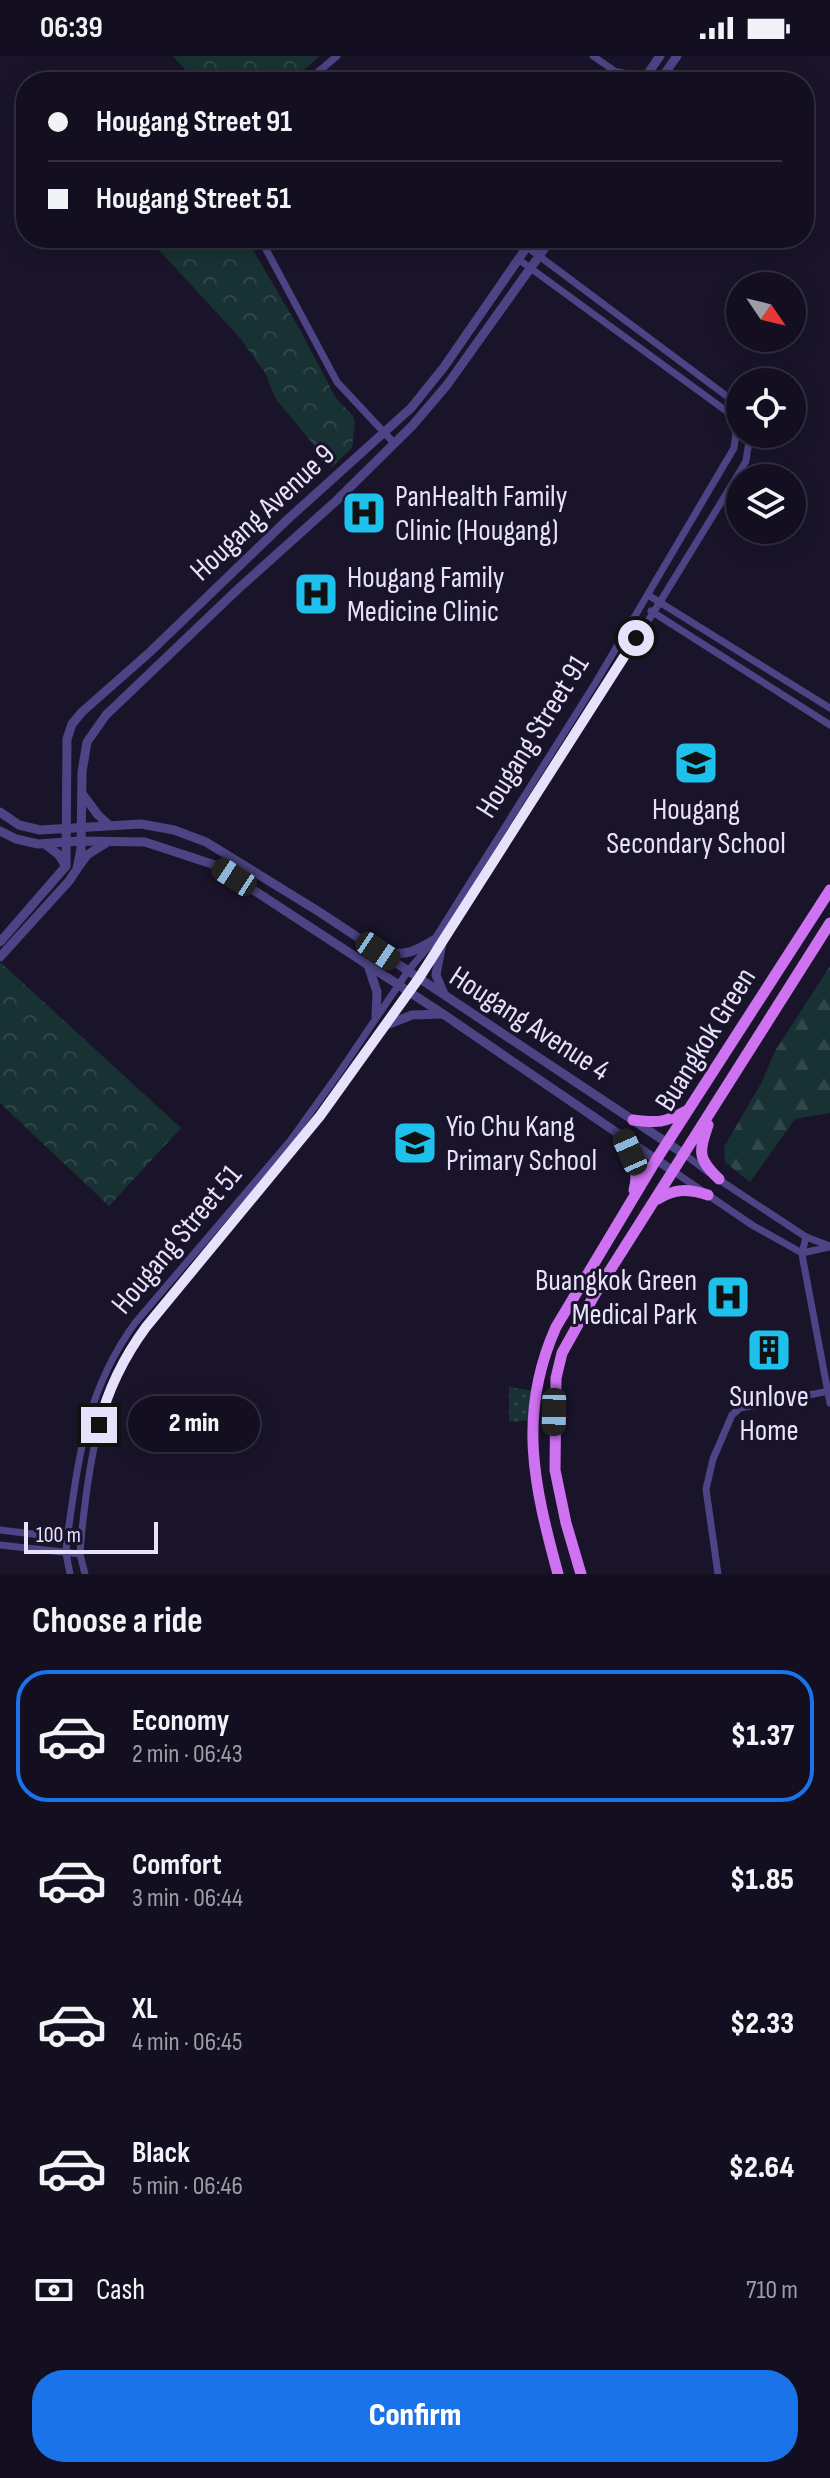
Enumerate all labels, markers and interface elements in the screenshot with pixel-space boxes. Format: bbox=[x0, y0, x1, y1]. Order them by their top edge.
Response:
text: 06:39 bbox=[40, 10, 103, 46]
text: Hougang Street 91 bbox=[96, 104, 292, 140]
text: Hougang Street 51 bbox=[96, 181, 291, 217]
north arrow bbox=[726, 272, 806, 352]
map controls bbox=[726, 272, 806, 544]
button: locate bbox=[726, 368, 806, 448]
street label: Hougang Avenue 9 bbox=[183, 437, 342, 589]
button: layers bbox=[726, 464, 806, 544]
place label: PanHealth Family Clinic (Hougang) bbox=[395, 479, 568, 549]
hospital icon: PanHealth Family Clinic (Hougang) bbox=[340, 489, 388, 537]
place label: Hougang Family Medicine Clinic bbox=[347, 560, 505, 630]
hospital icon: Hougang Family Medicine Clinic bbox=[292, 570, 340, 618]
route start bbox=[618, 620, 654, 656]
street label: Hougang Street 91 bbox=[469, 648, 597, 824]
school or university icon: Hougang Secondary School bbox=[672, 739, 720, 787]
place label: Hougang Secondary School bbox=[606, 792, 786, 862]
car bbox=[207, 854, 261, 900]
car bbox=[351, 928, 405, 974]
street label: Hougang Avenue 4 bbox=[443, 959, 616, 1089]
street label: Buangkok Green bbox=[648, 961, 764, 1118]
place label: Yio Chu Kang Primary School bbox=[446, 1109, 597, 1179]
school or university icon: Yio Chu Kang Primary School bbox=[391, 1119, 439, 1167]
car bbox=[609, 1125, 651, 1179]
street label: Hougang Street 51 bbox=[104, 1157, 250, 1322]
place label: Buangkok Green Medical Park bbox=[535, 1263, 698, 1333]
hospital icon: Buangkok Green Medical Park bbox=[704, 1273, 752, 1321]
building icon: Sunlove Home bbox=[745, 1326, 793, 1374]
place label: Sunlove Home bbox=[729, 1379, 809, 1449]
car bbox=[542, 1388, 566, 1436]
callout: 2 min bbox=[127, 1397, 259, 1453]
route end bbox=[81, 1407, 117, 1443]
text: 2 min bbox=[169, 1408, 219, 1439]
scale bar bbox=[24, 1518, 158, 1554]
text: 100 m bbox=[36, 1522, 81, 1549]
text: Choose a ride bbox=[32, 1600, 203, 1643]
icon: car bbox=[36, 1700, 108, 1772]
text: Economy bbox=[132, 1703, 229, 1739]
text: $1.37 bbox=[731, 1718, 794, 1754]
text: 2 min · 06:43 bbox=[132, 1739, 243, 1770]
icon: car bbox=[36, 1844, 108, 1916]
text: Comfort bbox=[132, 1847, 222, 1883]
text: $1.85 bbox=[730, 1862, 794, 1898]
text: 3 min · 06:44 bbox=[132, 1883, 243, 1914]
icon: car bbox=[36, 1988, 108, 2060]
text: XL bbox=[132, 1991, 158, 2027]
text: $2.33 bbox=[730, 2006, 794, 2042]
text: 4 min · 06:45 bbox=[132, 2027, 242, 2058]
icon: car bbox=[36, 2132, 108, 2204]
text: Black bbox=[132, 2135, 190, 2171]
text: $2.64 bbox=[729, 2150, 794, 2186]
text: 5 min · 06:46 bbox=[132, 2171, 243, 2202]
icon: cash bbox=[32, 2268, 76, 2312]
text: Cash bbox=[96, 2272, 145, 2308]
text: 710 m bbox=[746, 2275, 798, 2306]
button: Confirm bbox=[32, 2370, 798, 2462]

